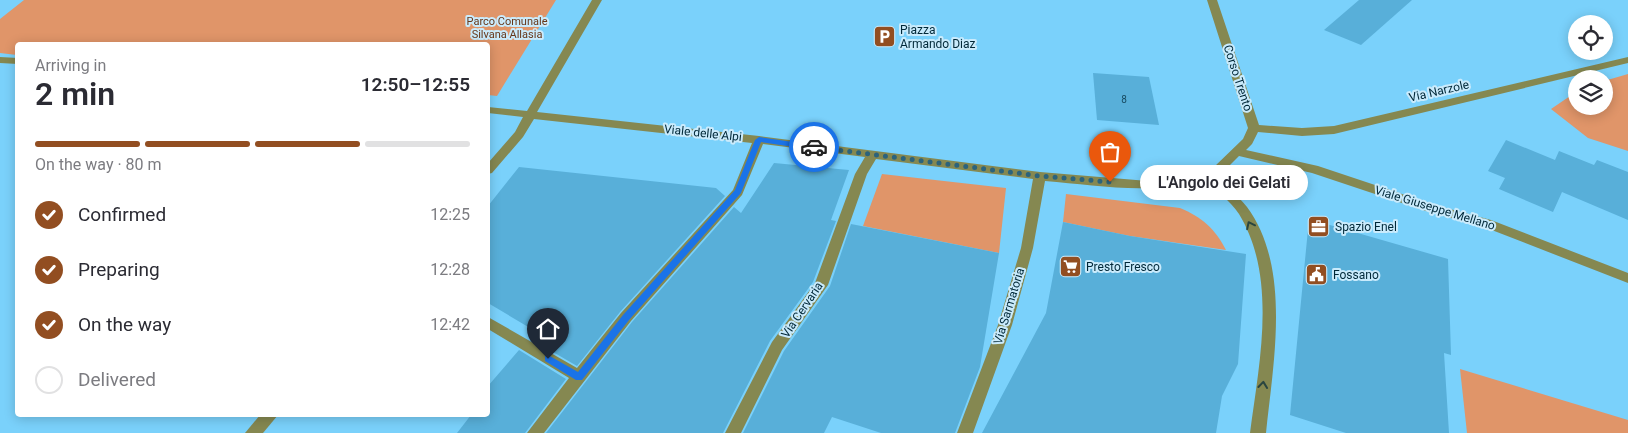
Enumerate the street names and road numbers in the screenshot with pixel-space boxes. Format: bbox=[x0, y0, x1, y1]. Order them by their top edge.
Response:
street label: Corso Trento bbox=[1221, 43, 1255, 113]
street label: Via Narzole bbox=[1408, 77, 1470, 105]
street label: Viale delle Alpi bbox=[663, 122, 743, 144]
street label: Viale Giuseppe Mellano bbox=[1373, 183, 1497, 233]
street label: Via Sarmatoria bbox=[991, 266, 1027, 346]
street label: Via Cervaria bbox=[778, 279, 826, 341]

